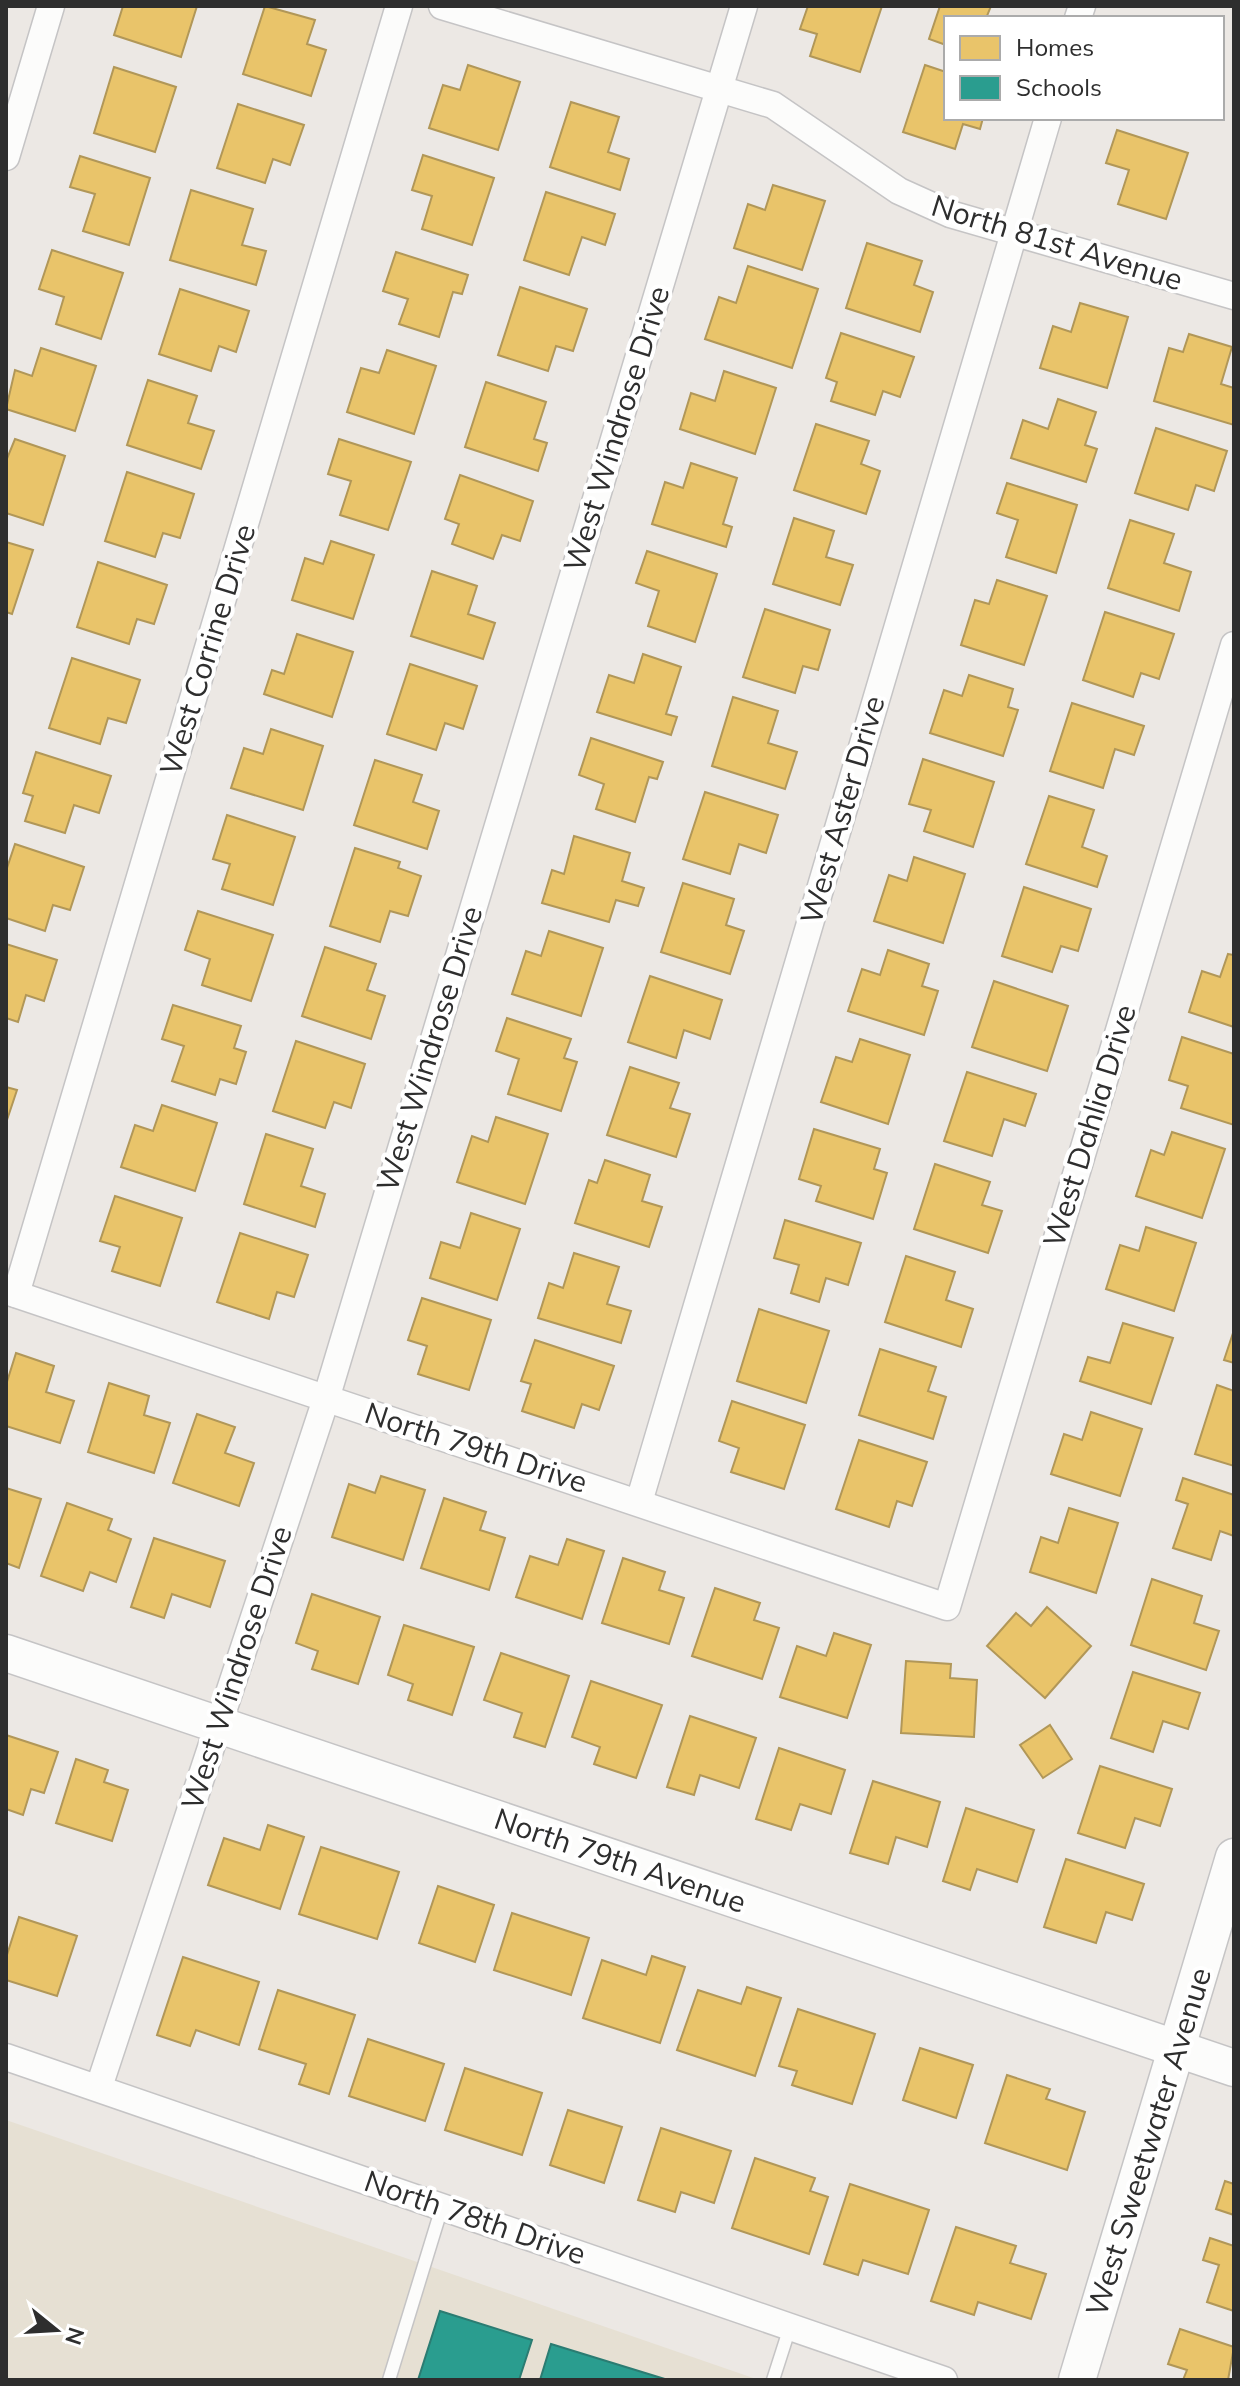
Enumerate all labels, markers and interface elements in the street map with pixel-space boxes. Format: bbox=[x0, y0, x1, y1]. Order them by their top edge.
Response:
legend bbox=[944, 16, 1224, 120]
text: Homes bbox=[1016, 32, 1094, 62]
text: Schools bbox=[1016, 72, 1102, 102]
street label: North 81st Avenue bbox=[927, 186, 1188, 298]
street label: West Windrose Drive bbox=[555, 281, 678, 576]
street label: West Corrine Drive bbox=[151, 519, 263, 780]
street label: West Aster Drive bbox=[791, 691, 893, 928]
street label: West Windrose Drive bbox=[368, 901, 491, 1196]
street label: West Dahlia Drive bbox=[1034, 1000, 1144, 1252]
street label: North 79th Drive bbox=[360, 1393, 592, 1501]
street label: West Windrose Drive bbox=[172, 1521, 300, 1815]
street label: North 79th Avenue bbox=[490, 1799, 751, 1921]
street label: West Sweetwater Avenue bbox=[1077, 1963, 1219, 2321]
street label: North 78th Drive bbox=[360, 2161, 591, 2273]
north arrow bbox=[16, 2290, 96, 2370]
text: N bbox=[59, 2324, 91, 2348]

